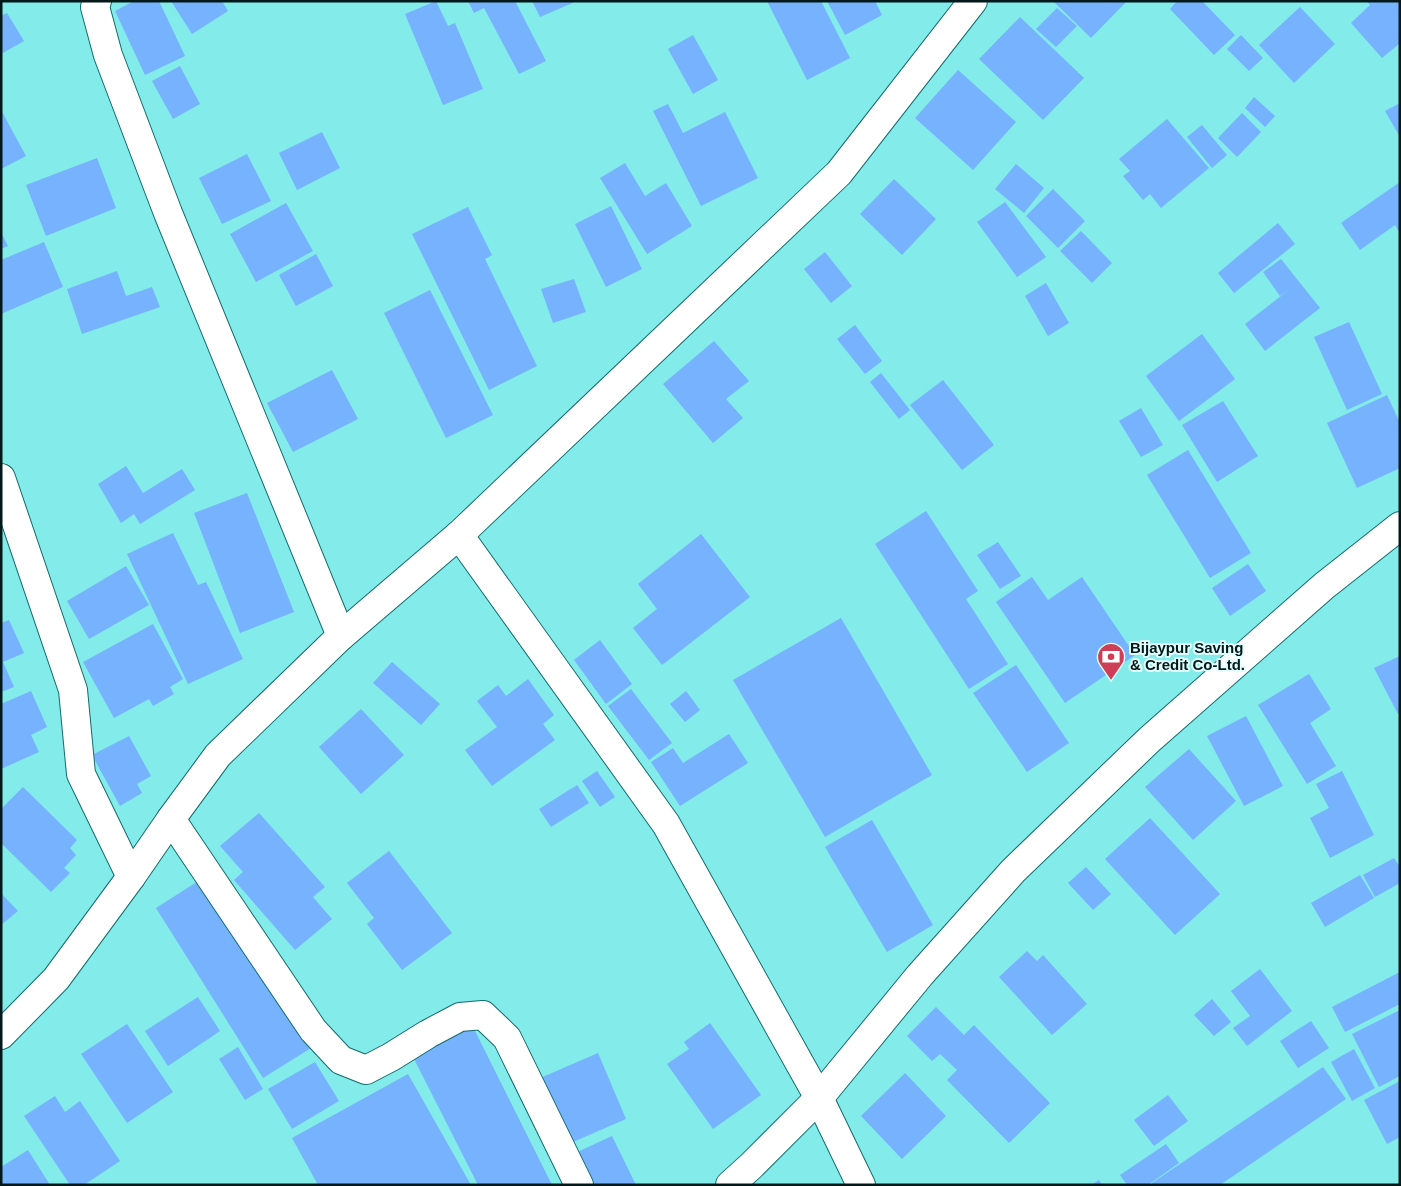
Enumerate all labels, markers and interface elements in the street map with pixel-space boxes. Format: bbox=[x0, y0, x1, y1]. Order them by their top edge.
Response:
place label: Bijaypur Saving & Credit Co-Ltd. bbox=[1130, 639, 1245, 673]
bank icon: Bijaypur Saving & Credit Co-Ltd. bbox=[1096, 642, 1126, 681]

